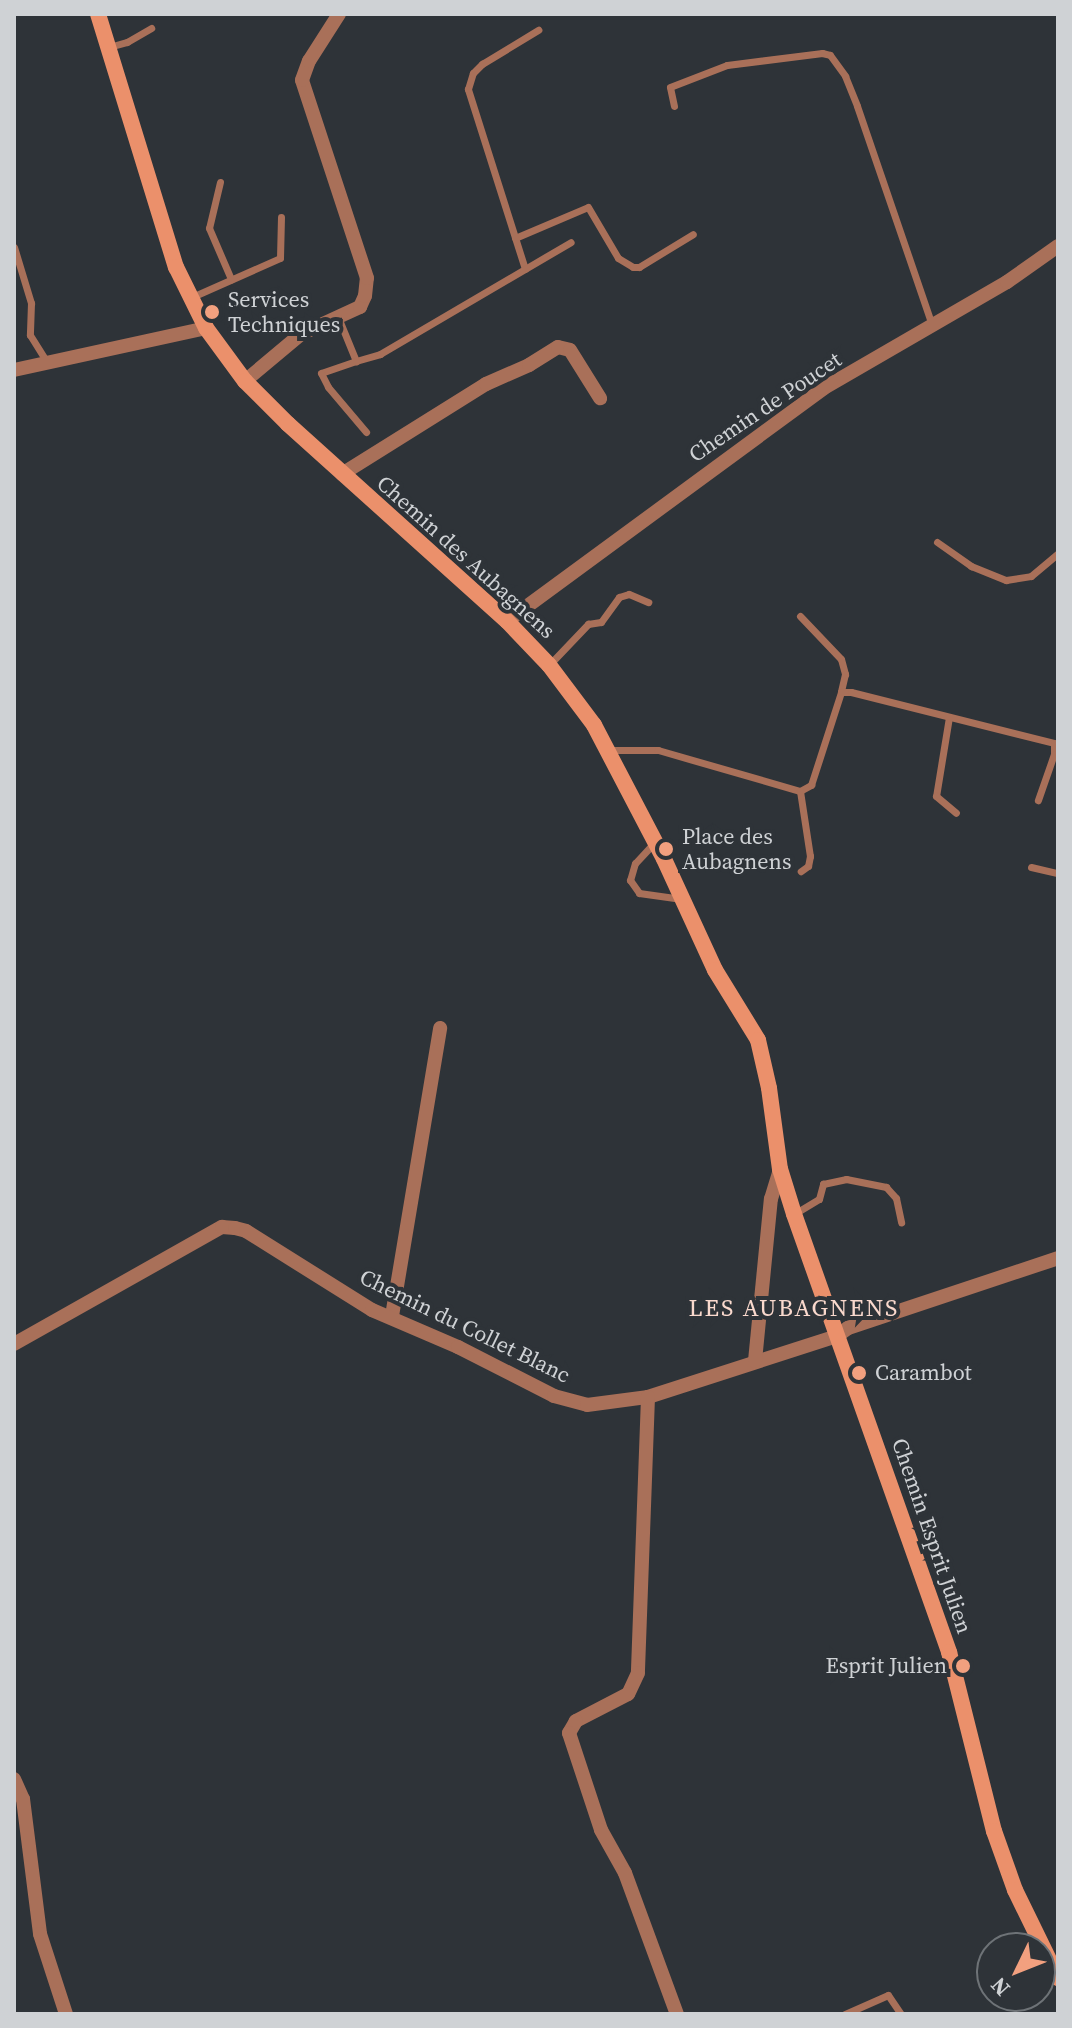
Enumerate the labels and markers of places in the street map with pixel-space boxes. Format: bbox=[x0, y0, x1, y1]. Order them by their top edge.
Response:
place label: Services Techniques bbox=[228, 286, 340, 338]
marker: Services Techniques bbox=[203, 303, 221, 321]
place label: Place des Aubagnens bbox=[682, 823, 791, 874]
marker: Place des Aubagnens bbox=[657, 840, 675, 858]
place label: Carambot bbox=[875, 1360, 972, 1386]
marker: Carambot bbox=[850, 1364, 868, 1382]
place label: Esprit Julien bbox=[825, 1653, 947, 1679]
marker: Esprit Julien bbox=[954, 1657, 972, 1675]

